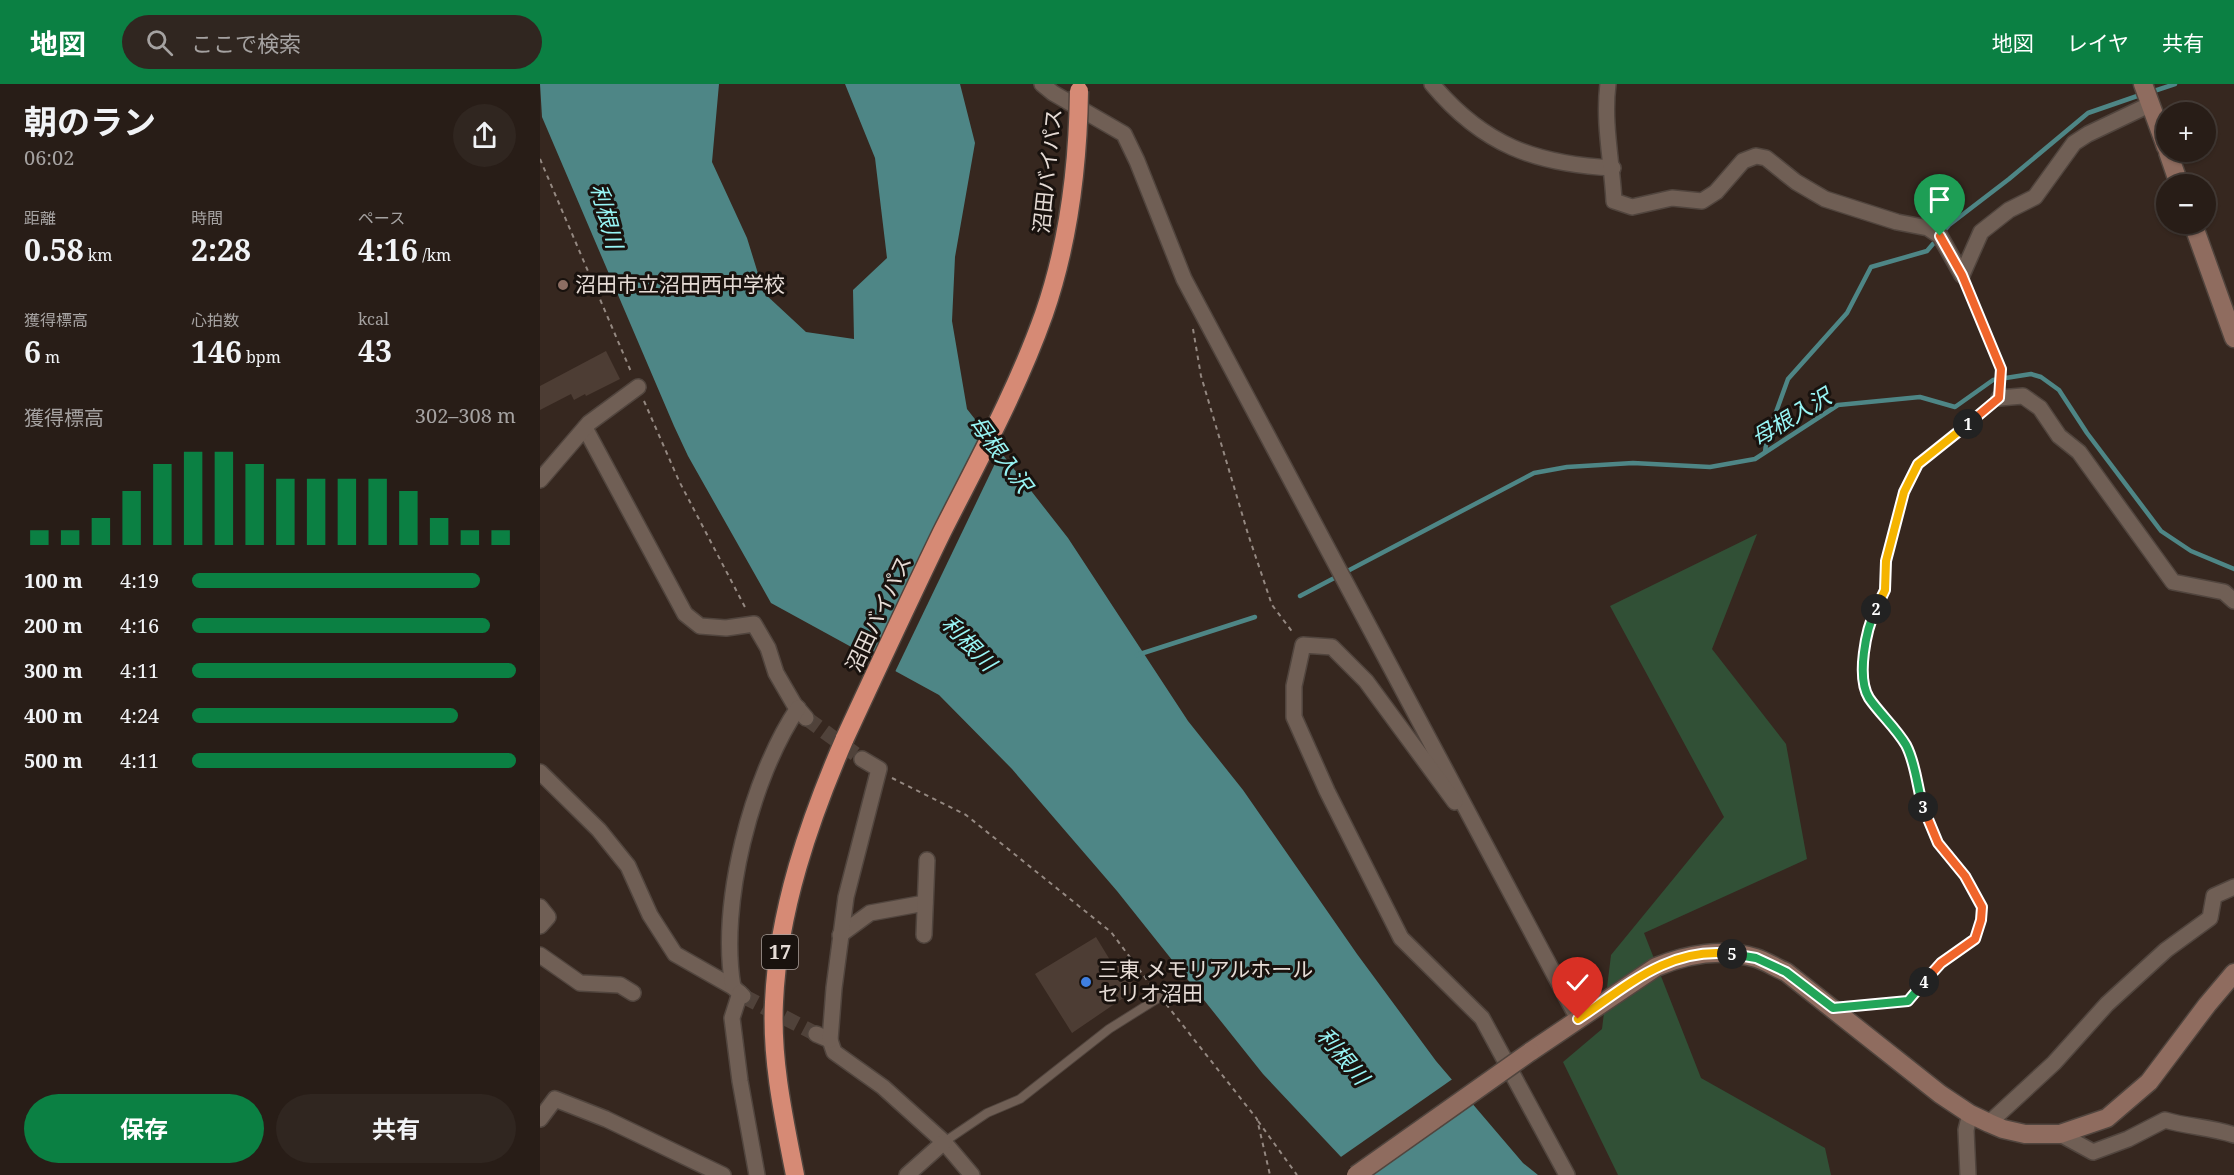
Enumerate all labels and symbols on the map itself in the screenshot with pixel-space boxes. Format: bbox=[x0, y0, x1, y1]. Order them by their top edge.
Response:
street label: 沼田バイパス bbox=[1027, 107, 1067, 235]
pin bbox=[1914, 174, 1965, 236]
water label: 利根川 bbox=[585, 180, 632, 253]
place label: 沼田市立沼田西中学校 bbox=[575, 270, 785, 298]
marker: 沼田市立沼田西中学校 bbox=[556, 278, 570, 292]
water label: 母根入沢 bbox=[1745, 379, 1838, 452]
water label: 母根入沢 bbox=[964, 409, 1042, 500]
pin: 1 bbox=[1953, 409, 1983, 439]
street label: 沼田バイパス bbox=[839, 551, 917, 676]
pin: 2 bbox=[1861, 594, 1891, 624]
water label: 利根川 bbox=[936, 608, 1005, 678]
pin: 3 bbox=[1908, 792, 1938, 822]
road number: 17 bbox=[762, 935, 798, 969]
pin: 5 bbox=[1717, 939, 1747, 969]
place label: 三東 メモリアルホール セリオ沼田 bbox=[1098, 955, 1313, 1007]
pin bbox=[1552, 957, 1603, 1019]
pin: 4 bbox=[1909, 967, 1939, 997]
marker: 三東 メモリアルホール セリオ沼田 bbox=[1079, 975, 1093, 989]
water label: 利根川 bbox=[1311, 1020, 1378, 1092]

